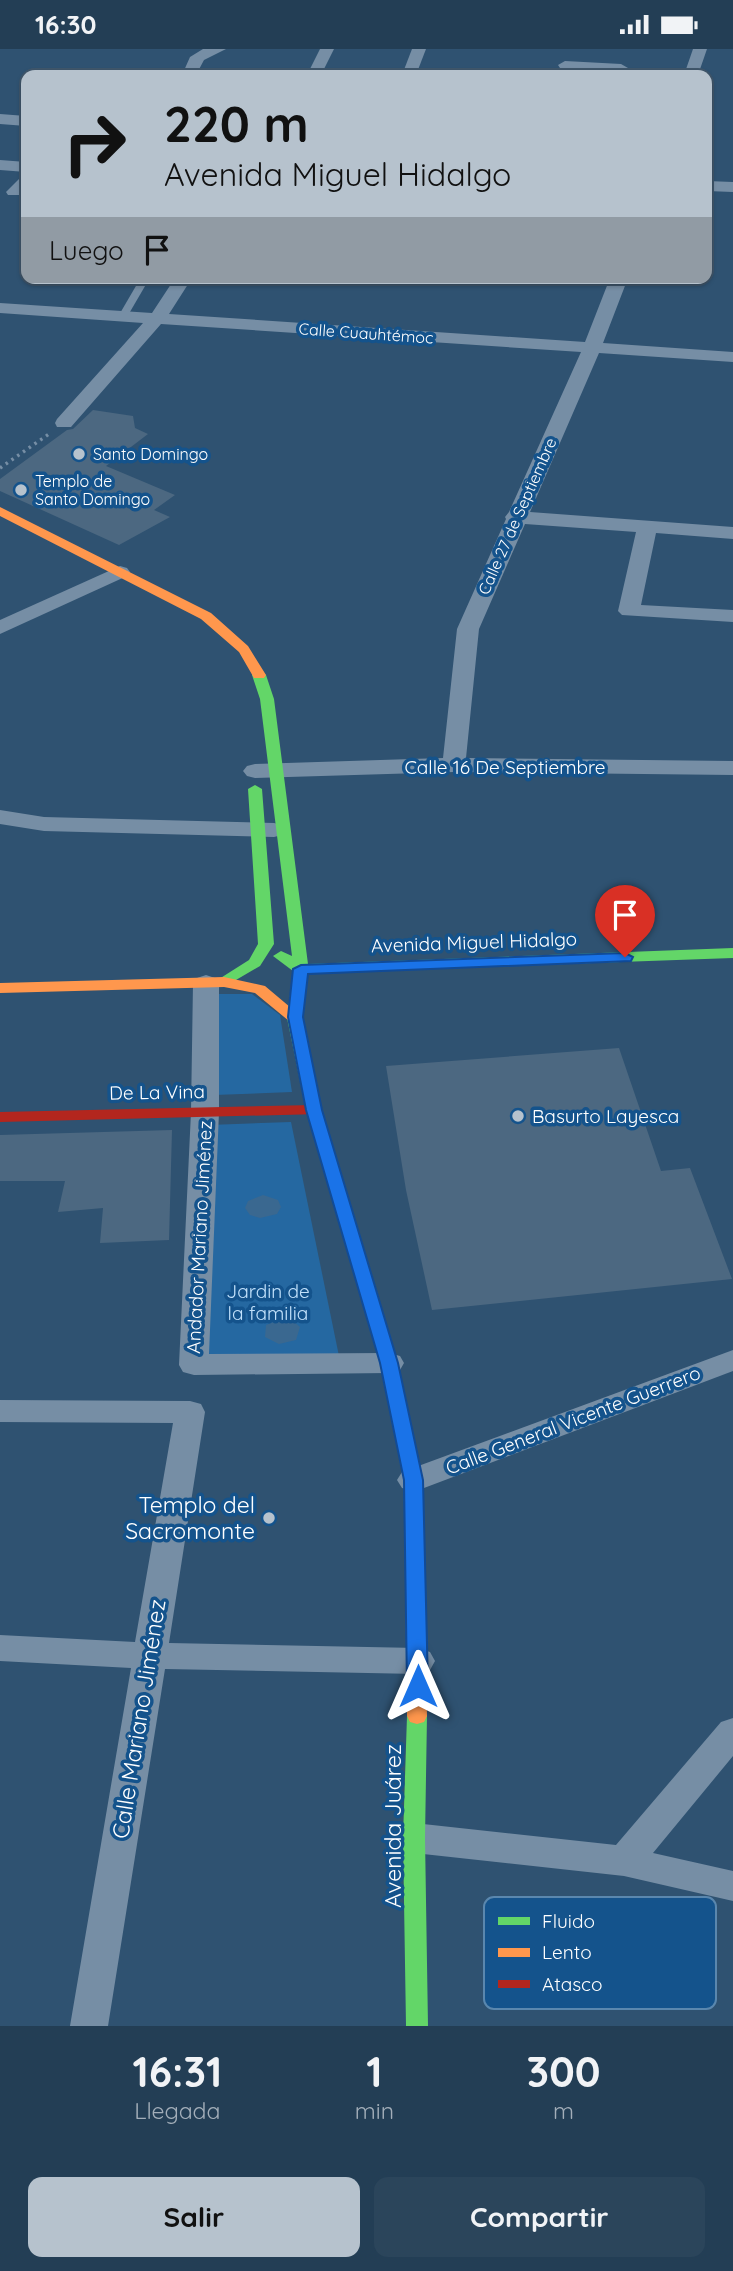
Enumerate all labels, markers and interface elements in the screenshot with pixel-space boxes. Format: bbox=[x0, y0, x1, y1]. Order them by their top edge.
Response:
text: 16:30 bbox=[35, 8, 97, 41]
text: 220 m bbox=[164, 93, 309, 154]
icon: right bbox=[49, 98, 140, 189]
text: Avenida Miguel Hidalgo bbox=[164, 154, 511, 194]
icon: arrive bbox=[138, 231, 176, 269]
text: Luego bbox=[49, 234, 124, 267]
street label: Calle Cuauhtémoc bbox=[298, 318, 434, 348]
street label: Calle 27 de Septiembre bbox=[473, 434, 561, 598]
place label: Santo Domingo bbox=[93, 444, 208, 464]
marker: Santo Domingo bbox=[71, 446, 87, 462]
place label: Templo de Santo Domingo bbox=[35, 471, 150, 509]
marker: Templo de Santo Domingo bbox=[13, 482, 29, 498]
street label: Calle 16 De Septiembre bbox=[404, 755, 606, 779]
pin bbox=[595, 885, 655, 957]
icon: arrive bbox=[606, 896, 644, 934]
street label: Avenida Miguel Hidalgo bbox=[371, 926, 577, 958]
street label: De La Vina bbox=[109, 1079, 205, 1105]
place label: Basurto Layesca bbox=[532, 1104, 679, 1128]
marker: Basurto Layesca bbox=[510, 1108, 526, 1124]
street label: Andador Mariano Jiménez bbox=[181, 1120, 217, 1354]
park label: Jardin de la familia bbox=[226, 1279, 310, 1325]
street label: Calle General Vicente Guerrero bbox=[442, 1360, 704, 1480]
place label: Templo del Sacromonte bbox=[125, 1490, 255, 1545]
marker: Templo del Sacromonte bbox=[261, 1510, 277, 1526]
street label: Calle Mariano Jiménez bbox=[105, 1597, 172, 1841]
position arrow bbox=[381, 1649, 455, 1723]
street label: Avenida Juárez bbox=[378, 1744, 407, 1908]
legend bbox=[484, 1897, 716, 2009]
text: Fluido bbox=[542, 1909, 595, 1933]
text: Lento bbox=[542, 1940, 592, 1964]
text: Atasco bbox=[542, 1972, 602, 1996]
text: 16:31 bbox=[132, 2045, 222, 2098]
text: 1 bbox=[366, 2045, 383, 2098]
text: 300 bbox=[526, 2045, 601, 2098]
text: Llegada bbox=[134, 2096, 221, 2125]
text: min bbox=[355, 2096, 394, 2125]
text: m bbox=[553, 2096, 574, 2125]
button: Salir bbox=[28, 2177, 360, 2257]
button: Compartir bbox=[374, 2177, 705, 2257]

